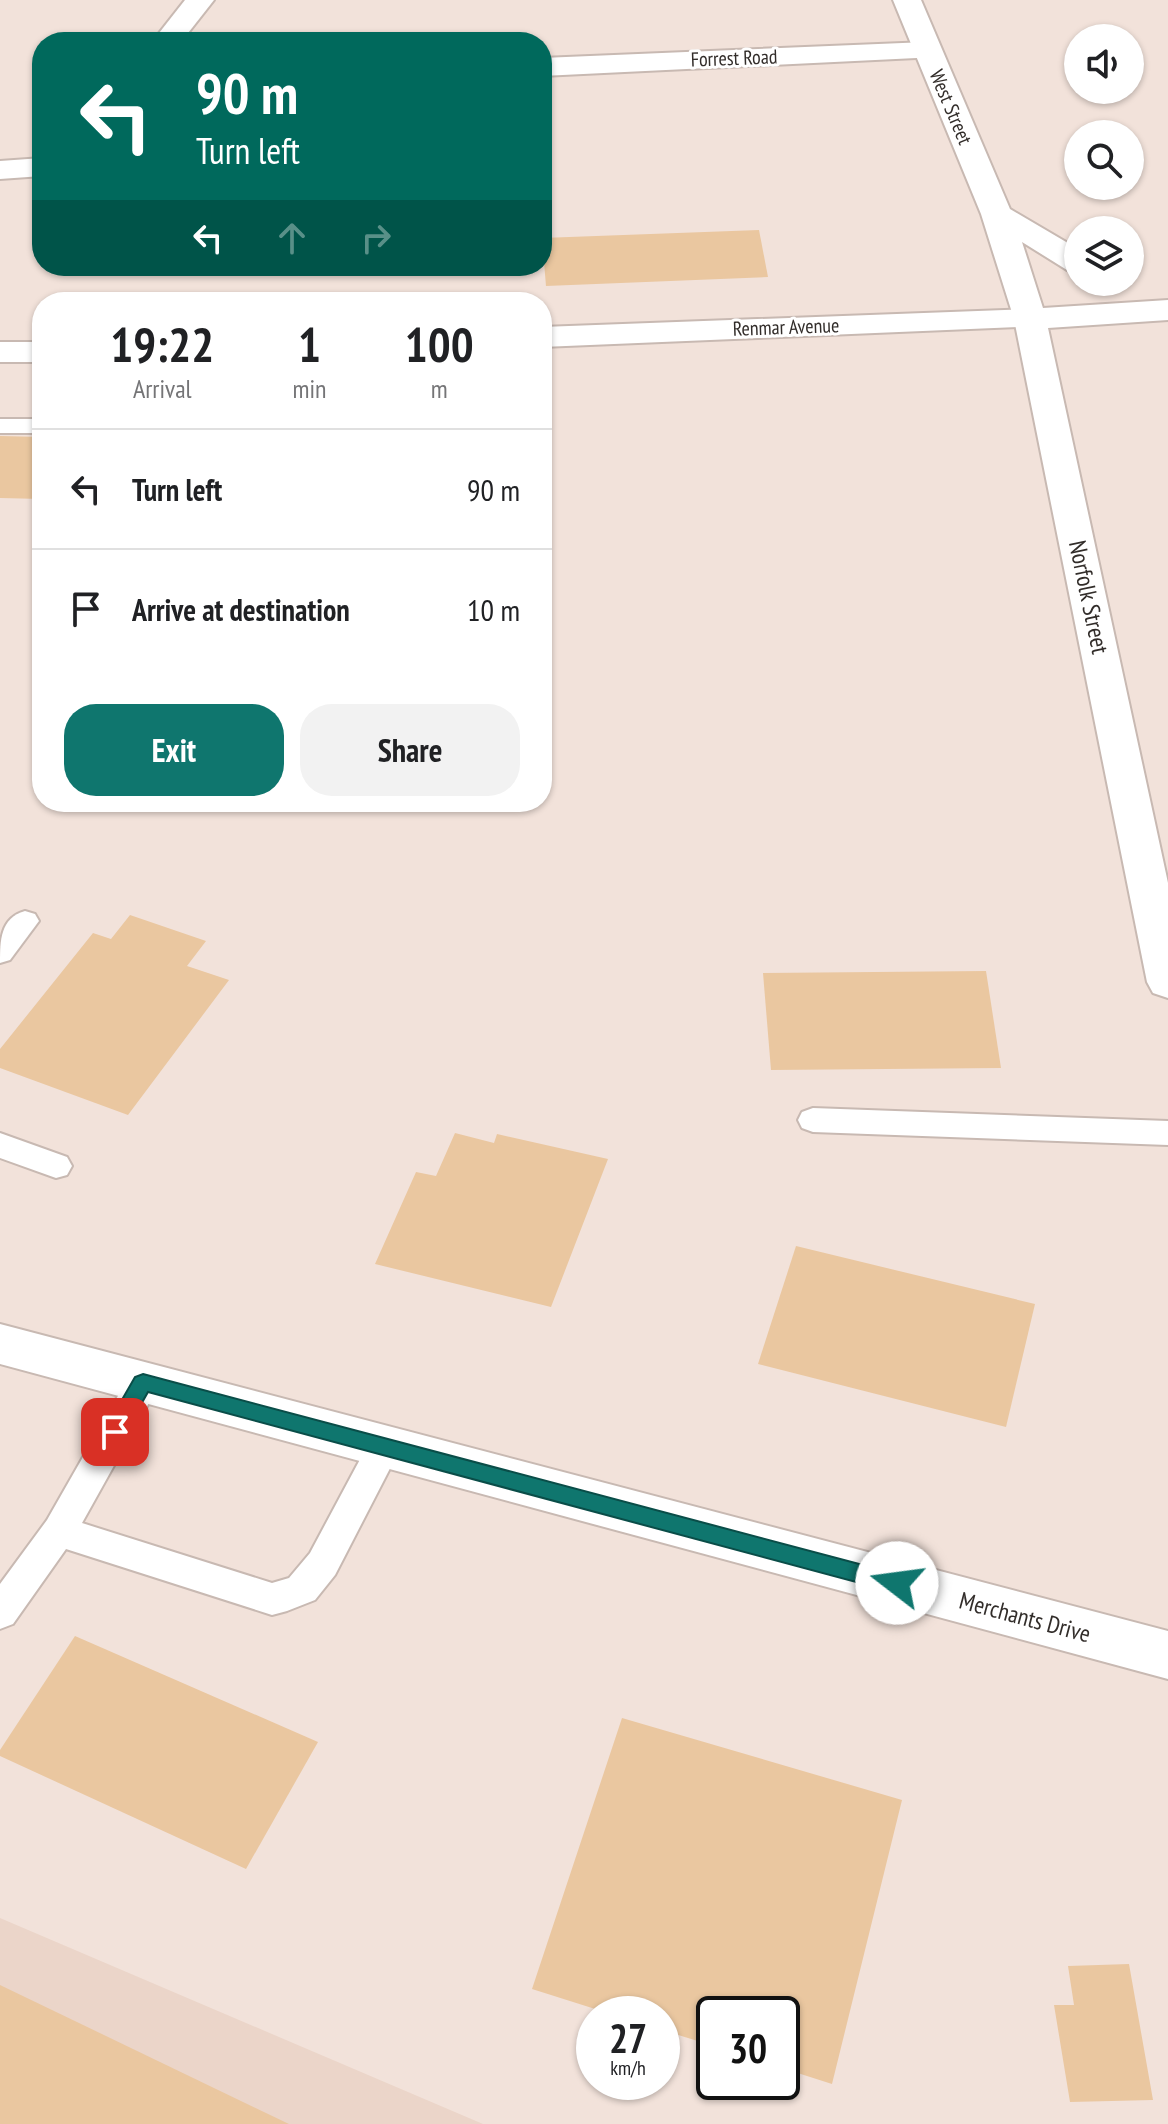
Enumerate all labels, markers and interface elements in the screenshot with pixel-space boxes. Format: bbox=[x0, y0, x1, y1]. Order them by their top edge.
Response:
map controls bbox=[1064, 24, 1144, 296]
button: sound bbox=[1064, 24, 1144, 104]
street label: Forrest Road bbox=[690, 43, 778, 73]
text: 90 m bbox=[196, 57, 298, 129]
icon: left bbox=[64, 64, 168, 168]
street label: West Street bbox=[924, 66, 979, 149]
button: search bbox=[1064, 120, 1144, 200]
text: Turn left bbox=[196, 127, 300, 174]
icon: left bbox=[186, 216, 230, 260]
icon: ahead bbox=[270, 216, 314, 260]
icon: right bbox=[354, 216, 398, 260]
button: layers bbox=[1064, 216, 1144, 296]
street label: Renmar Avenue bbox=[732, 312, 840, 342]
text: 19:22 bbox=[110, 313, 214, 375]
text: 1 bbox=[298, 313, 321, 375]
text: 100 bbox=[405, 313, 474, 375]
text: Arrival bbox=[133, 372, 192, 405]
text: min bbox=[292, 372, 326, 405]
text: m bbox=[431, 372, 448, 405]
icon: left bbox=[64, 467, 108, 511]
text: Turn left bbox=[132, 470, 222, 509]
text: 90 m bbox=[467, 470, 520, 509]
street label: Norfolk Street bbox=[1062, 537, 1116, 657]
icon: arrive bbox=[64, 587, 108, 631]
text: Arrive at destination bbox=[132, 590, 350, 629]
text: 10 m bbox=[467, 590, 520, 629]
button: Exit bbox=[64, 704, 284, 796]
button: Share bbox=[300, 704, 520, 796]
pin bbox=[81, 1398, 149, 1466]
icon: arrive bbox=[93, 1410, 137, 1454]
position arrow bbox=[855, 1541, 939, 1625]
street label: Merchants Drive bbox=[956, 1585, 1094, 1649]
speed limit sign: 30 bbox=[696, 1996, 800, 2100]
text: 27 bbox=[609, 2012, 647, 2064]
text: km/h bbox=[610, 2055, 646, 2081]

